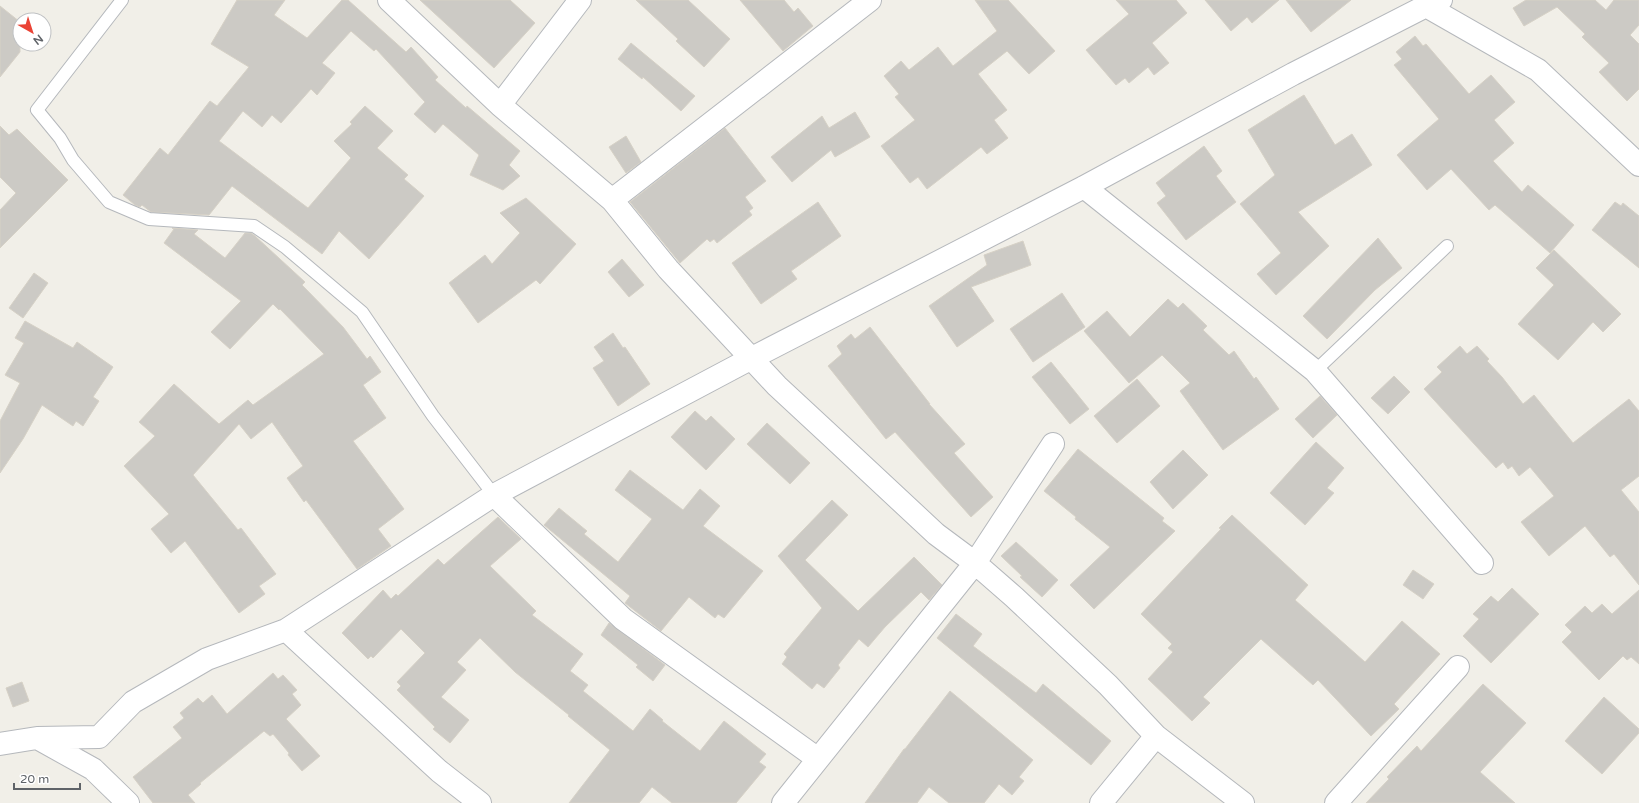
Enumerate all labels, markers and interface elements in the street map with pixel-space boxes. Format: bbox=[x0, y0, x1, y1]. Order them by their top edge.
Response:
north arrow bbox=[12, 12, 52, 52]
text: N bbox=[30, 32, 46, 47]
scale bar bbox=[14, 765, 80, 791]
text: 20 m bbox=[20, 772, 49, 786]

